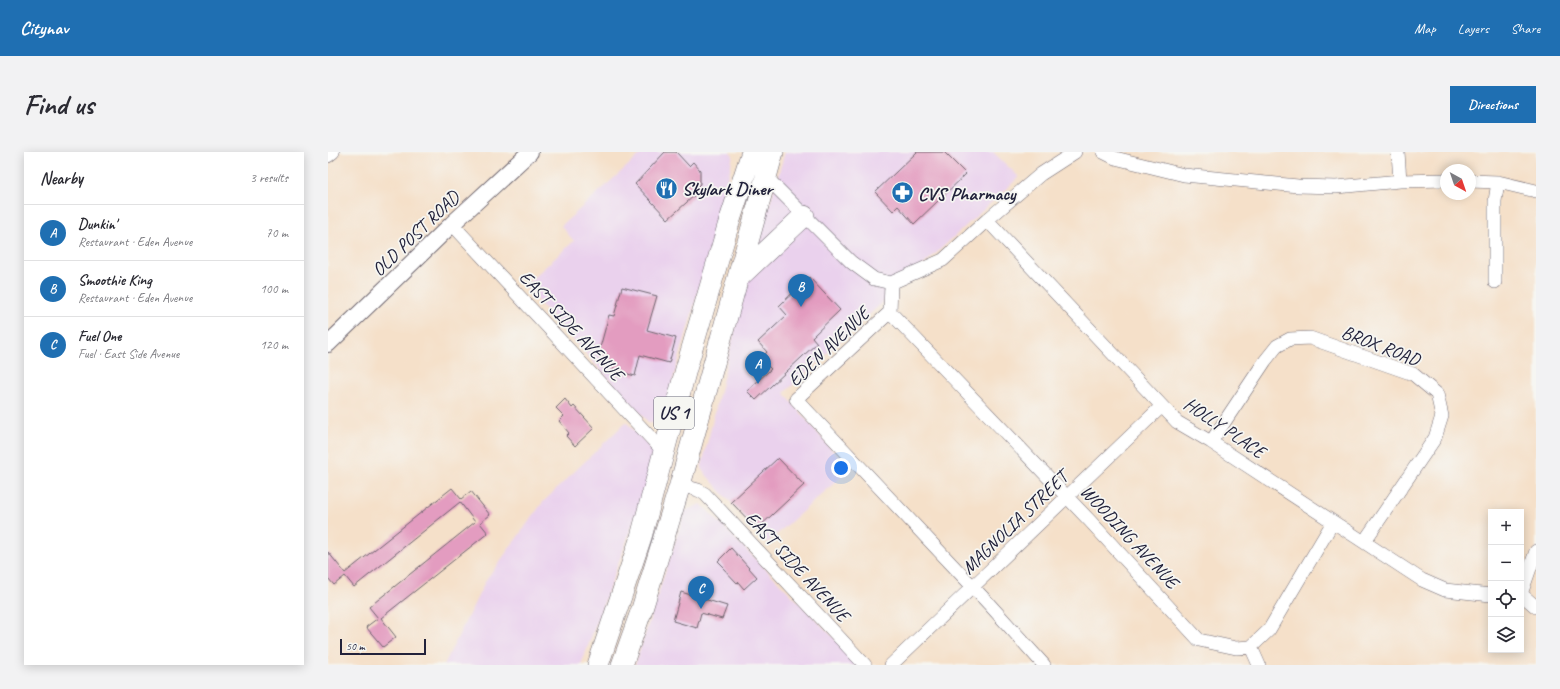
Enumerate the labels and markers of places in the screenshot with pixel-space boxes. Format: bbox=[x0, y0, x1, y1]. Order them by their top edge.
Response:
restaurant icon: Skylark Diner bbox=[654, 175, 680, 201]
place label: Skylark Diner bbox=[682, 177, 775, 201]
pharmacy icon: CVS Pharmacy bbox=[890, 180, 916, 206]
place label: CVS Pharmacy bbox=[918, 182, 1017, 206]
pin: B bbox=[788, 274, 814, 307]
pin: A bbox=[745, 351, 771, 384]
pin: C bbox=[688, 576, 714, 609]

